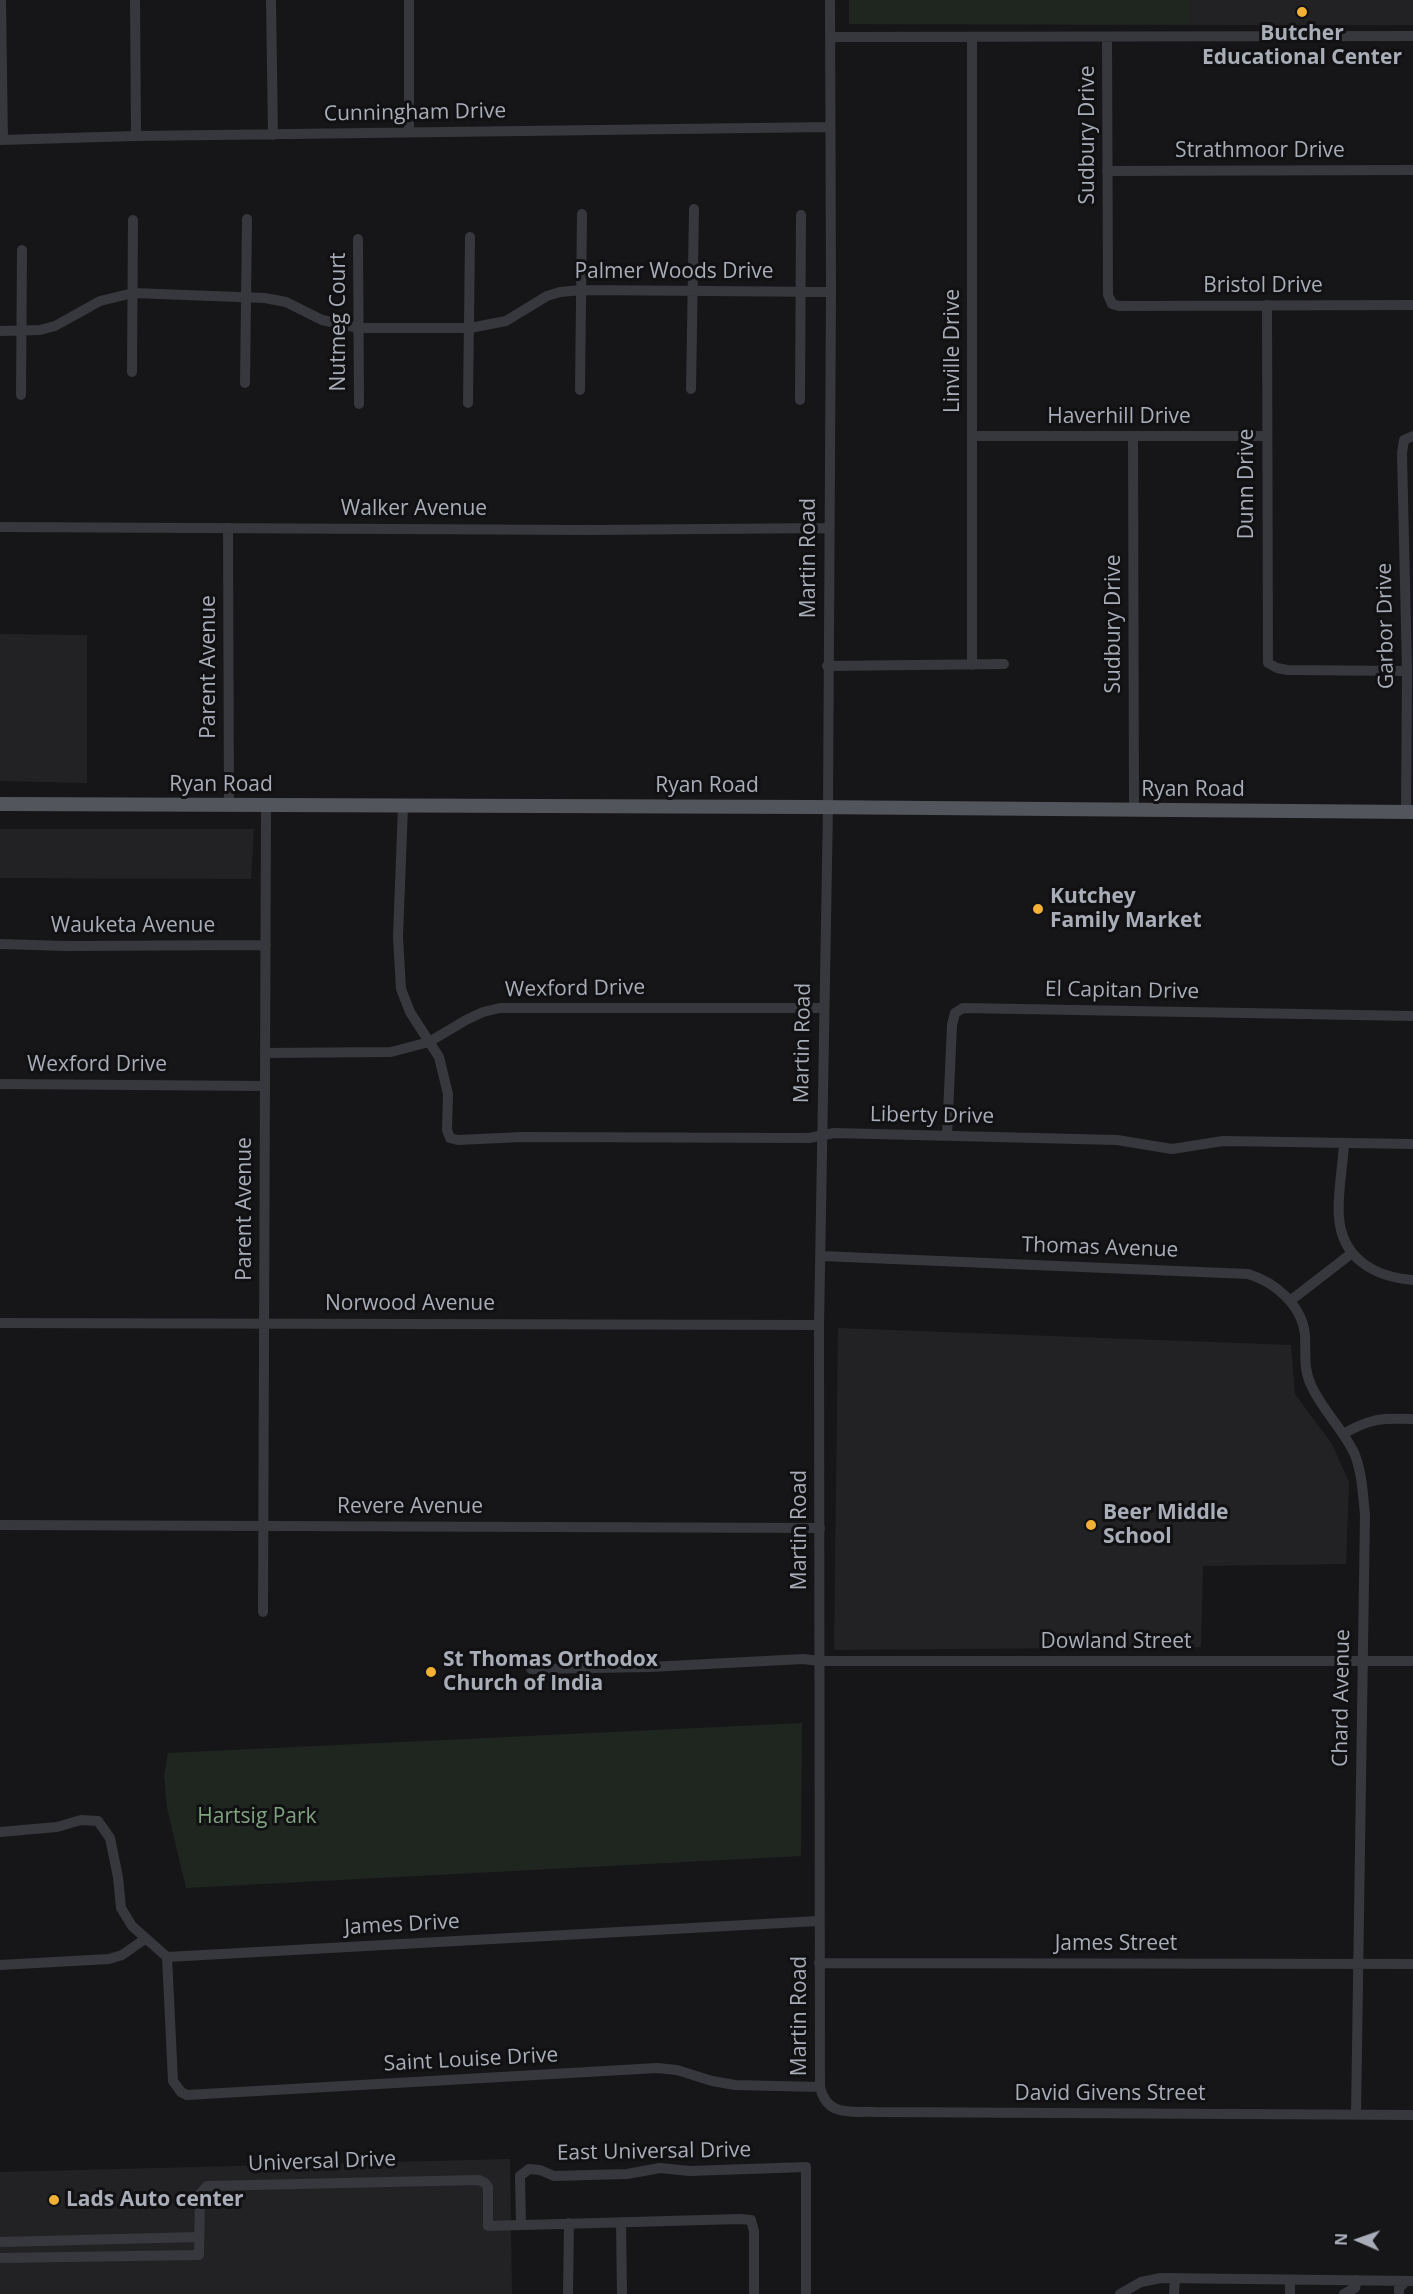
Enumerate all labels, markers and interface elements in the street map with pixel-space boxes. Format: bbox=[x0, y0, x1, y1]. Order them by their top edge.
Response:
marker: Butcher Educational Center bbox=[1295, 5, 1309, 19]
place label: Butcher Educational Center bbox=[1202, 21, 1402, 71]
street label: Sudbury Drive bbox=[1075, 66, 1101, 204]
street label: Cunningham Drive bbox=[324, 99, 506, 127]
street label: Strathmoor Drive bbox=[1175, 138, 1345, 164]
street label: Nutmeg Court bbox=[326, 252, 352, 392]
street label: Palmer Woods Drive bbox=[574, 259, 774, 285]
street label: Bristol Drive bbox=[1203, 273, 1323, 299]
street label: Linville Drive bbox=[940, 289, 966, 413]
street label: Haverhill Drive bbox=[1047, 404, 1191, 430]
street label: Dunn Drive bbox=[1234, 429, 1260, 539]
street label: Walker Avenue bbox=[341, 496, 487, 522]
street label: Martin Road bbox=[796, 498, 822, 618]
street label: Sudbury Drive bbox=[1101, 555, 1127, 693]
street label: Garbor Drive bbox=[1372, 563, 1400, 689]
street label: Parent Avenue bbox=[196, 595, 222, 739]
street label: Ryan Road bbox=[169, 772, 273, 798]
street label: Ryan Road bbox=[655, 773, 759, 799]
street label: Ryan Road bbox=[1141, 777, 1245, 803]
place label: Kutchey Family Market bbox=[1050, 884, 1202, 934]
marker: Kutchey Family Market bbox=[1031, 902, 1045, 916]
street label: Wauketa Avenue bbox=[51, 913, 215, 939]
street label: Wexford Drive bbox=[505, 975, 645, 1003]
street label: El Capitan Drive bbox=[1045, 977, 1199, 1005]
street label: Martin Road bbox=[789, 983, 817, 1103]
street label: Wexford Drive bbox=[27, 1052, 167, 1078]
street label: Liberty Drive bbox=[870, 1102, 994, 1130]
street label: Parent Avenue bbox=[232, 1137, 258, 1281]
street label: Thomas Avenue bbox=[1021, 1233, 1179, 1263]
street label: Norwood Avenue bbox=[325, 1291, 495, 1317]
street label: Martin Road bbox=[787, 1470, 813, 1590]
street label: Revere Avenue bbox=[337, 1494, 483, 1520]
place label: Beer Middle School bbox=[1103, 1500, 1229, 1550]
marker: Beer Middle School bbox=[1084, 1518, 1098, 1532]
street label: Dowland Street bbox=[1041, 1629, 1191, 1655]
street label: Chard Avenue bbox=[1328, 1629, 1356, 1767]
place label: St Thomas Orthodox Church of India bbox=[443, 1647, 658, 1697]
marker: St Thomas Orthodox Church of India bbox=[424, 1665, 438, 1679]
park label: Hartsig Park bbox=[197, 1804, 317, 1830]
street label: James Drive bbox=[344, 1909, 460, 1941]
street label: James Street bbox=[1055, 1931, 1177, 1957]
street label: Martin Road bbox=[787, 1956, 813, 2076]
street label: Saint Louise Drive bbox=[383, 2043, 559, 2077]
street label: David Givens Street bbox=[1015, 2081, 1205, 2107]
street label: East Universal Drive bbox=[557, 2138, 751, 2166]
street label: Universal Drive bbox=[248, 2147, 396, 2177]
place label: Lads Auto center bbox=[66, 2187, 244, 2213]
marker: Lads Auto center bbox=[47, 2193, 61, 2207]
north arrow bbox=[1329, 2210, 1389, 2270]
text: N bbox=[1330, 2232, 1352, 2246]

